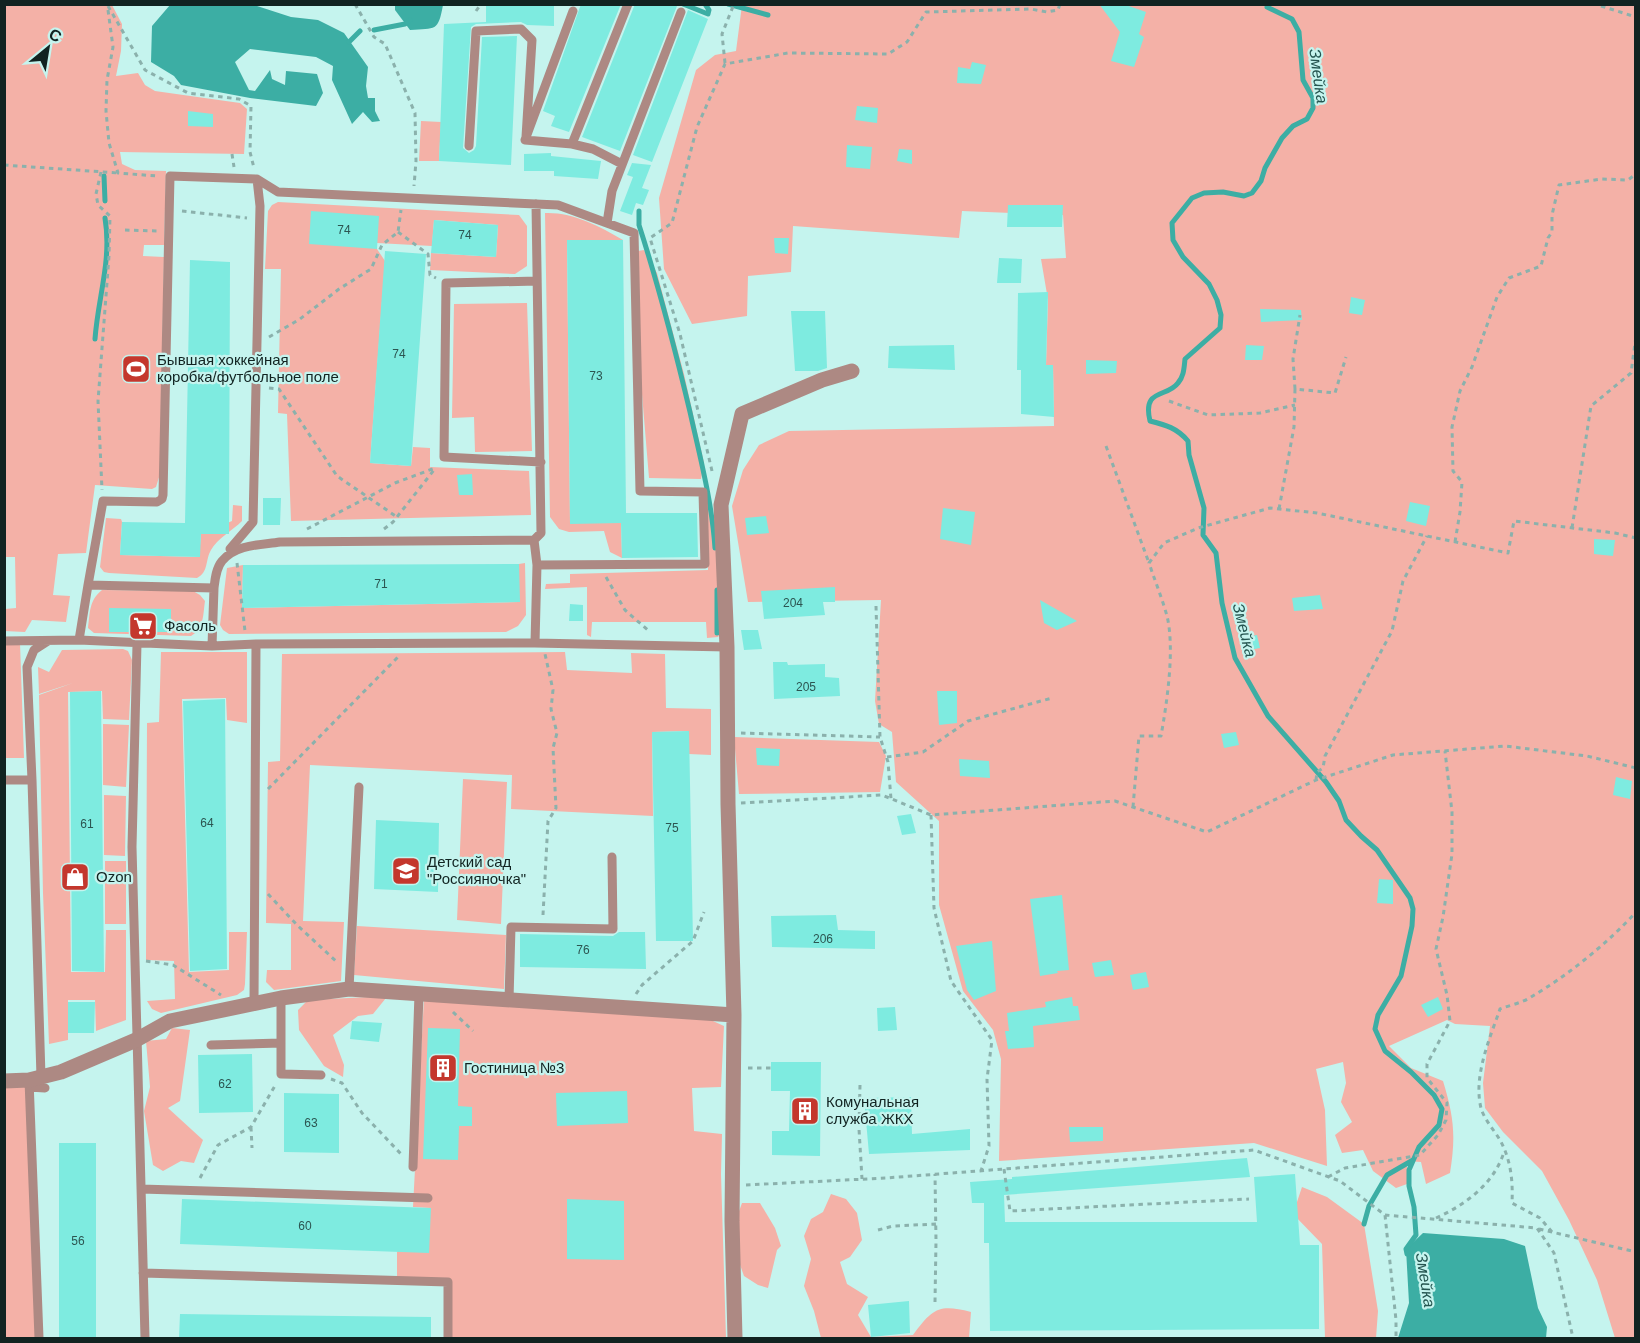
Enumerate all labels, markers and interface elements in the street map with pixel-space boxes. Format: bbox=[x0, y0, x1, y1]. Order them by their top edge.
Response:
north arrow bbox=[18, 18, 78, 78]
text: С bbox=[46, 25, 65, 46]
water label: Змейка bbox=[1306, 48, 1331, 105]
house number: 74 bbox=[337, 223, 351, 237]
house number: 74 bbox=[458, 228, 472, 242]
house number: 74 bbox=[392, 347, 406, 361]
place label: Бывшая хоккейная коробка/футбольное поле bbox=[157, 351, 339, 385]
sports icon: Бывшая хоккейная коробка/футбольное поле bbox=[120, 353, 152, 385]
house number: 73 bbox=[589, 369, 603, 383]
house number: 71 bbox=[374, 577, 388, 591]
house number: 204 bbox=[783, 596, 803, 610]
water label: Змейка bbox=[1230, 601, 1259, 659]
supermarket icon: Фасоль bbox=[127, 610, 159, 642]
place label: Фасоль bbox=[164, 617, 216, 634]
house number: 205 bbox=[796, 680, 816, 694]
house number: 64 bbox=[200, 816, 214, 830]
house number: 61 bbox=[80, 817, 94, 831]
house number: 75 bbox=[665, 821, 679, 835]
place label: Детский сад "Россияночка" bbox=[427, 853, 526, 887]
school or university icon: Детский сад "Россияночка" bbox=[390, 855, 422, 887]
shop icon: Ozon bbox=[59, 861, 91, 893]
place label: Ozon bbox=[96, 868, 132, 885]
house number: 206 bbox=[813, 932, 833, 946]
house number: 76 bbox=[576, 943, 590, 957]
building icon: Гостиница №3 bbox=[427, 1052, 459, 1084]
place label: Гостиница №3 bbox=[464, 1059, 564, 1076]
house number: 62 bbox=[218, 1077, 232, 1091]
place label: Комунальная служба ЖКХ bbox=[826, 1093, 919, 1127]
building icon: Комунальная служба ЖКХ bbox=[789, 1095, 821, 1127]
house number: 63 bbox=[304, 1116, 318, 1130]
house number: 60 bbox=[298, 1219, 312, 1233]
house number: 56 bbox=[71, 1234, 85, 1248]
water label: Змейка bbox=[1413, 1252, 1438, 1309]

